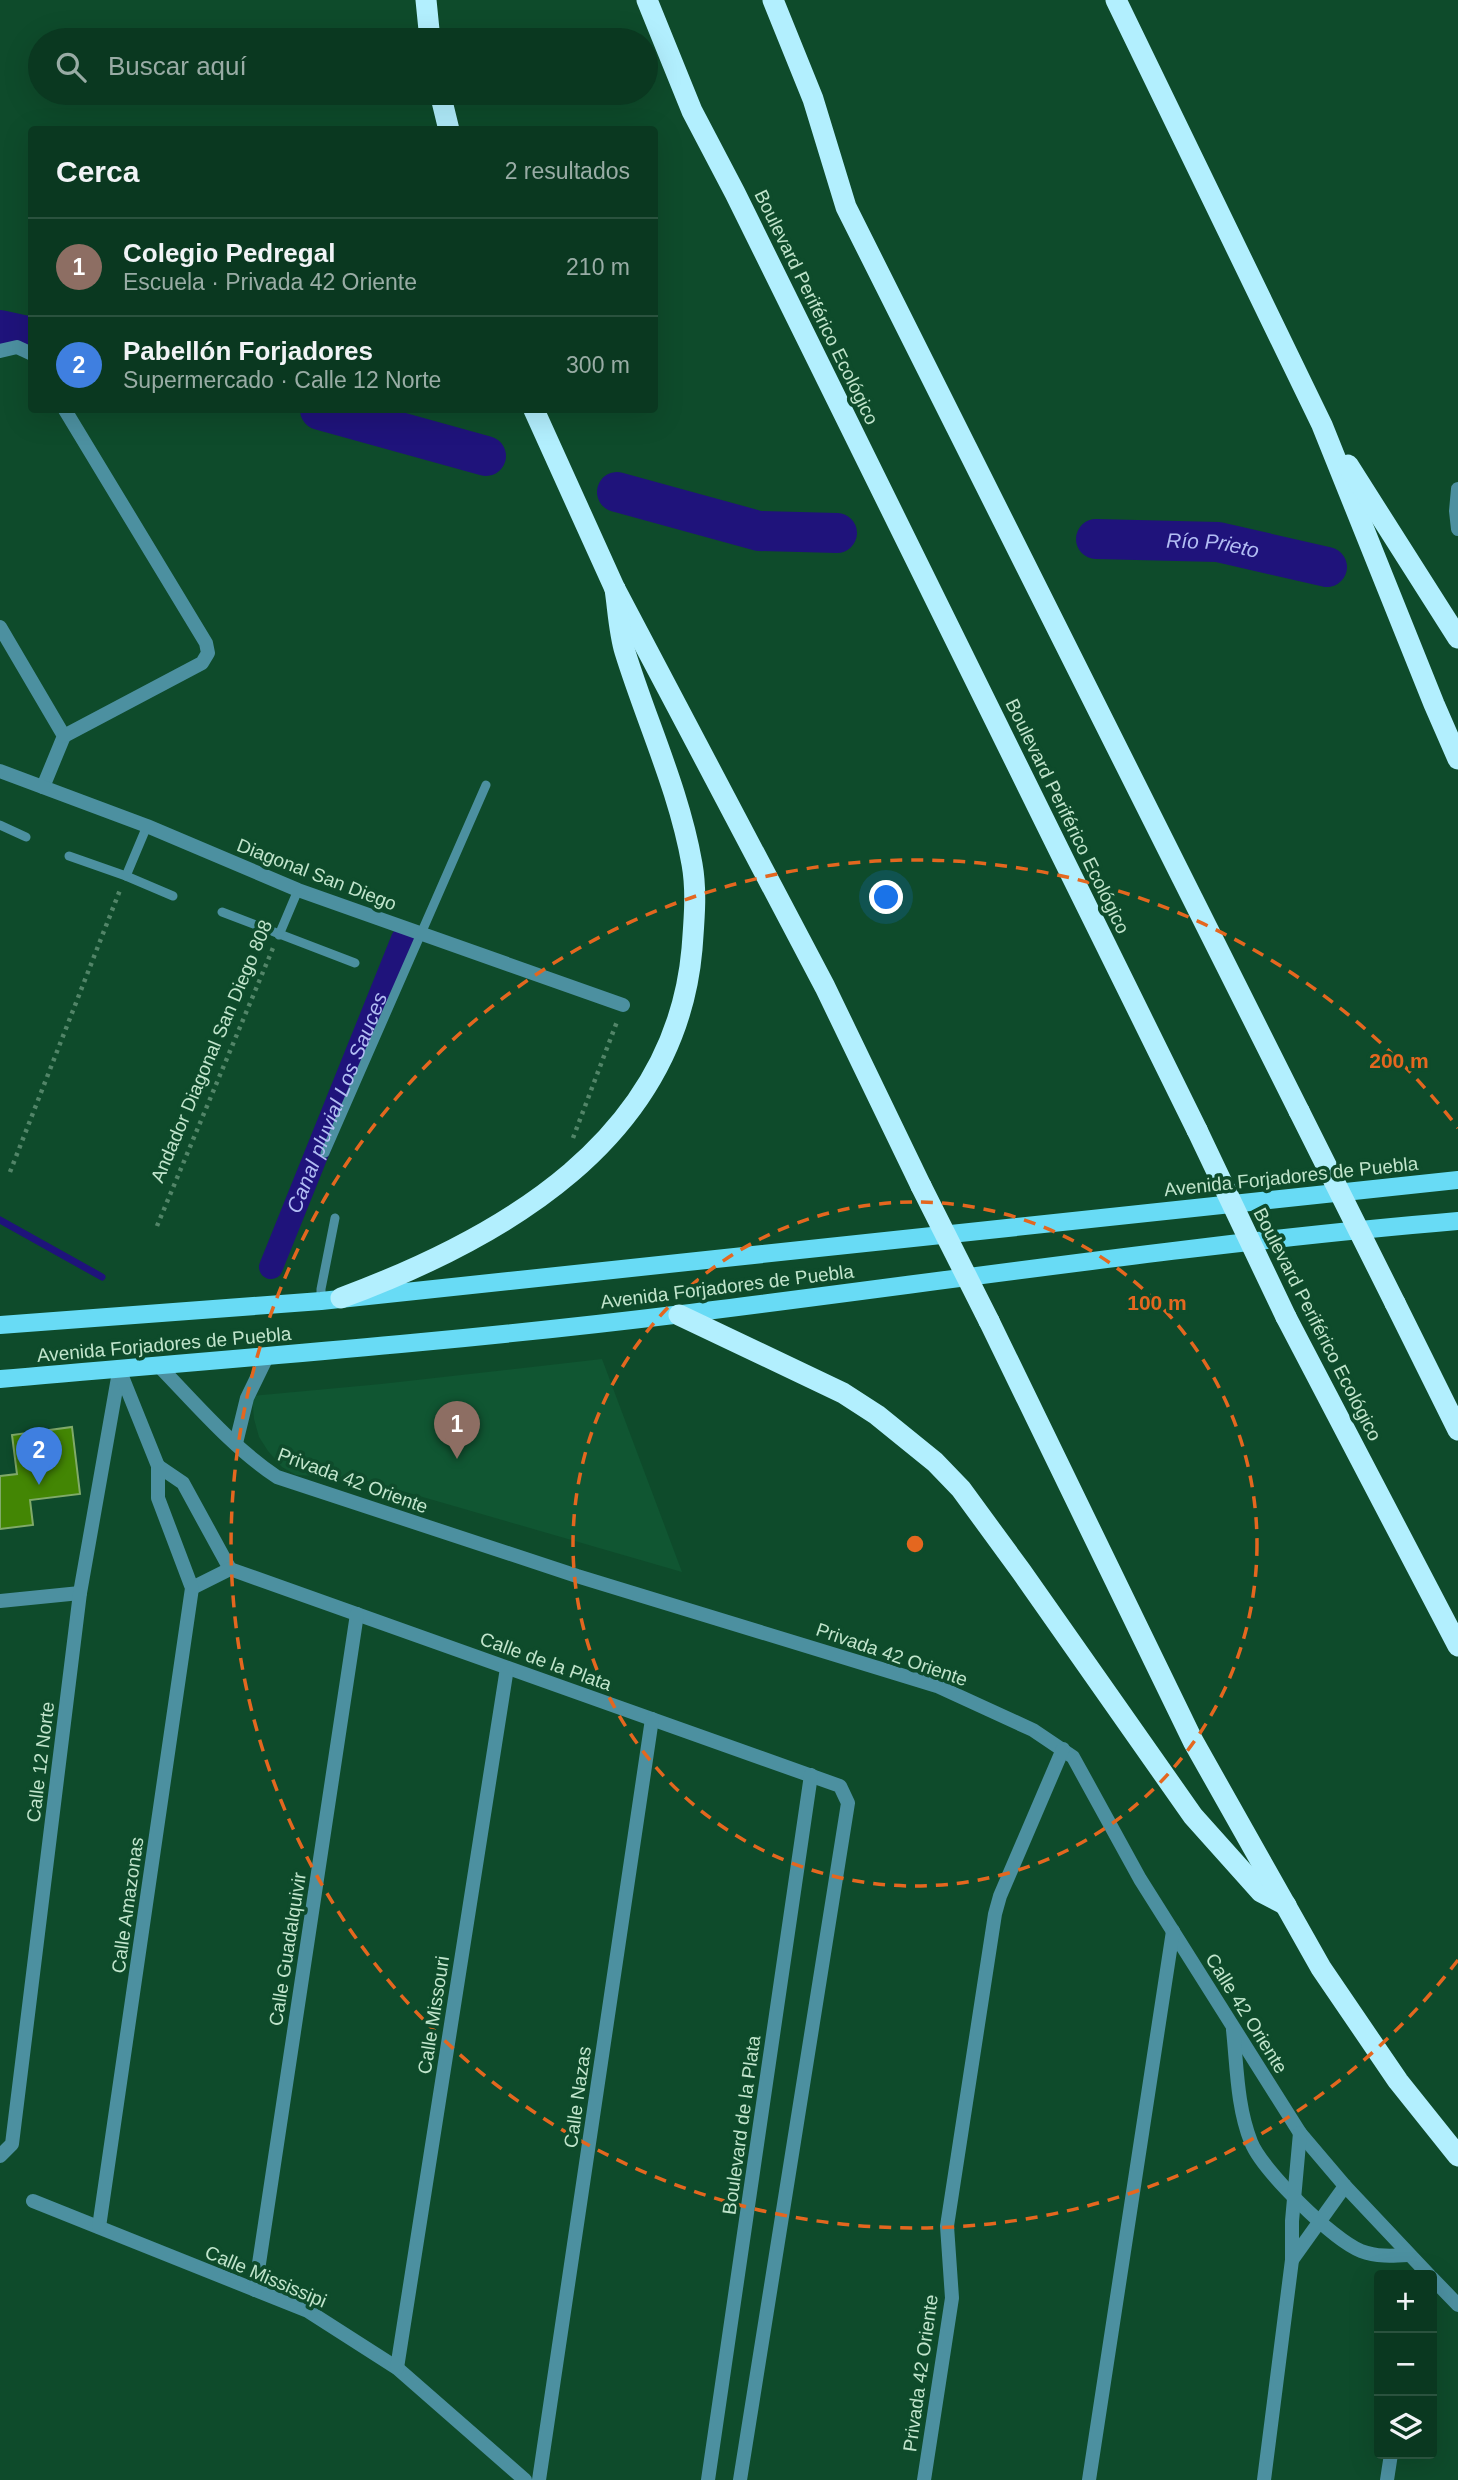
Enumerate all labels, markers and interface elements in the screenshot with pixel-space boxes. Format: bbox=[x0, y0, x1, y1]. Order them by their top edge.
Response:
search box bbox=[28, 28, 658, 105]
icon: search bbox=[52, 48, 90, 86]
text: Buscar aquí bbox=[108, 51, 247, 81]
text: Cerca bbox=[56, 155, 139, 188]
text: 2 resultados bbox=[505, 158, 630, 184]
street label: Boulevard Periférico Ecológico bbox=[750, 186, 883, 428]
text: Colegio Pedregal bbox=[123, 238, 335, 268]
text: 1 bbox=[73, 254, 85, 280]
text: 210 m bbox=[566, 254, 630, 280]
text: Escuela · Privada 42 Oriente bbox=[123, 269, 417, 295]
text: Pabellón Forjadores bbox=[123, 336, 373, 366]
text: 2 bbox=[73, 352, 85, 378]
text: 300 m bbox=[566, 352, 630, 378]
text: Supermercado · Calle 12 Norte bbox=[123, 367, 441, 393]
water label: Río Prieto bbox=[1166, 529, 1262, 562]
street label: Boulevard Periférico Ecológico bbox=[1001, 695, 1134, 937]
street label: Diagonal San Diego bbox=[234, 834, 399, 915]
your location bbox=[869, 880, 903, 914]
street label: Andador Diagonal San Diego 808 bbox=[146, 917, 276, 1186]
water label: Canal pluvial Los Sauces bbox=[282, 988, 392, 1216]
text: 200 m bbox=[1369, 1049, 1429, 1072]
street label: Avenida Forjadores de Puebla bbox=[1163, 1153, 1420, 1200]
street label: Boulevard Periférico Ecológico bbox=[1249, 1204, 1386, 1444]
street label: Avenida Forjadores de Puebla bbox=[599, 1260, 855, 1312]
text: 100 m bbox=[1127, 1291, 1187, 1314]
street label: Avenida Forjadores de Puebla bbox=[36, 1323, 293, 1366]
pin: 1 bbox=[434, 1401, 480, 1459]
pin: 2 bbox=[16, 1427, 62, 1485]
street label: Privada 42 Oriente bbox=[275, 1444, 431, 1517]
centre of rings bbox=[903, 1532, 927, 1556]
street label: Privada 42 Oriente bbox=[814, 1619, 970, 1690]
street label: Calle de la Plata bbox=[477, 1628, 615, 1695]
street label: Calle 12 Norte bbox=[23, 1701, 58, 1824]
street label: Calle Amazonas bbox=[108, 1836, 147, 1975]
street label: Calle Guadalquivir bbox=[265, 1870, 310, 2027]
street label: Calle 42 Oriente bbox=[1201, 1949, 1292, 2077]
street label: Calle Missouri bbox=[414, 1955, 453, 2076]
street label: Boulevard de la Plata bbox=[719, 2034, 765, 2216]
street label: Calle Nazas bbox=[560, 2045, 595, 2149]
street label: Calle Mississipi bbox=[202, 2241, 330, 2311]
map controls bbox=[1374, 2270, 1437, 2459]
button: + bbox=[1374, 2270, 1437, 2333]
street label: Privada 42 Oriente bbox=[899, 2293, 942, 2453]
button: − bbox=[1374, 2333, 1437, 2396]
button: layers bbox=[1374, 2396, 1437, 2459]

